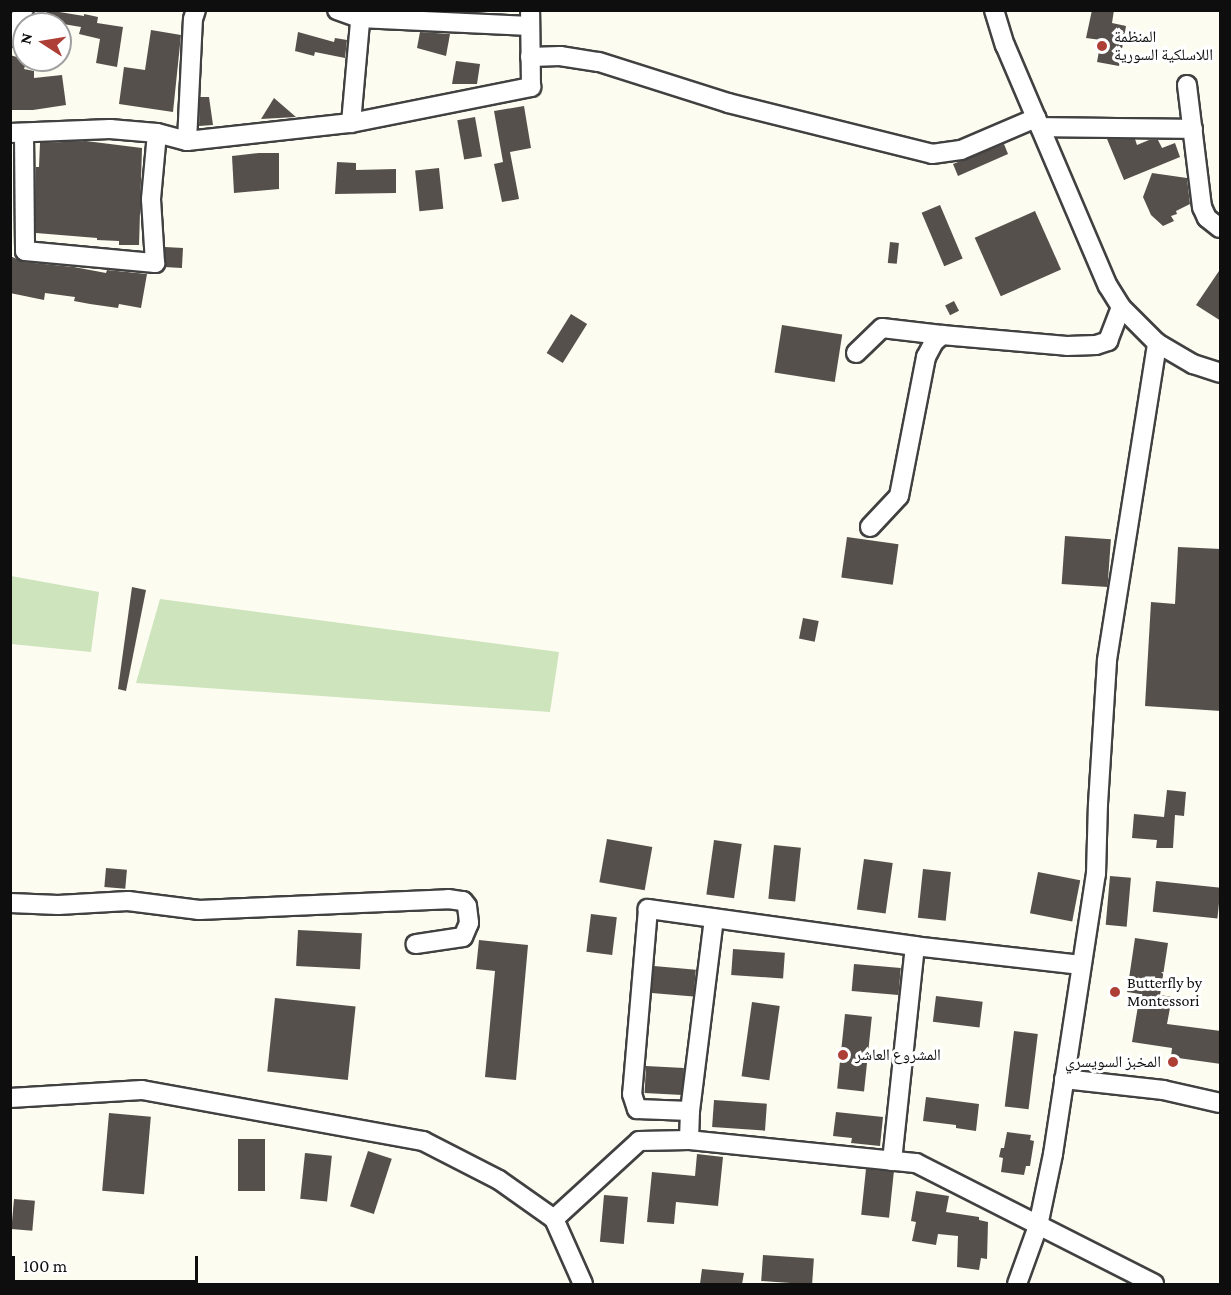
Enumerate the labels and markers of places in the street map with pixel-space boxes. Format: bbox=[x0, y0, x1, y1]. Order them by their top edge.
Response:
place label: المنظمة اللاسلكية السورية bbox=[1114, 27, 1213, 65]
marker: المنظمة اللاسلكية السورية bbox=[1095, 39, 1109, 53]
place label: Butterfly by Montessori bbox=[1127, 973, 1202, 1011]
marker: Butterfly by Montessori bbox=[1108, 985, 1122, 999]
place label: المشروع العاشر bbox=[855, 1045, 941, 1065]
marker: المشروع العاشر bbox=[836, 1048, 850, 1062]
place label: المخبز السويسري bbox=[1065, 1052, 1161, 1072]
marker: المخبز السويسري bbox=[1166, 1055, 1180, 1069]

